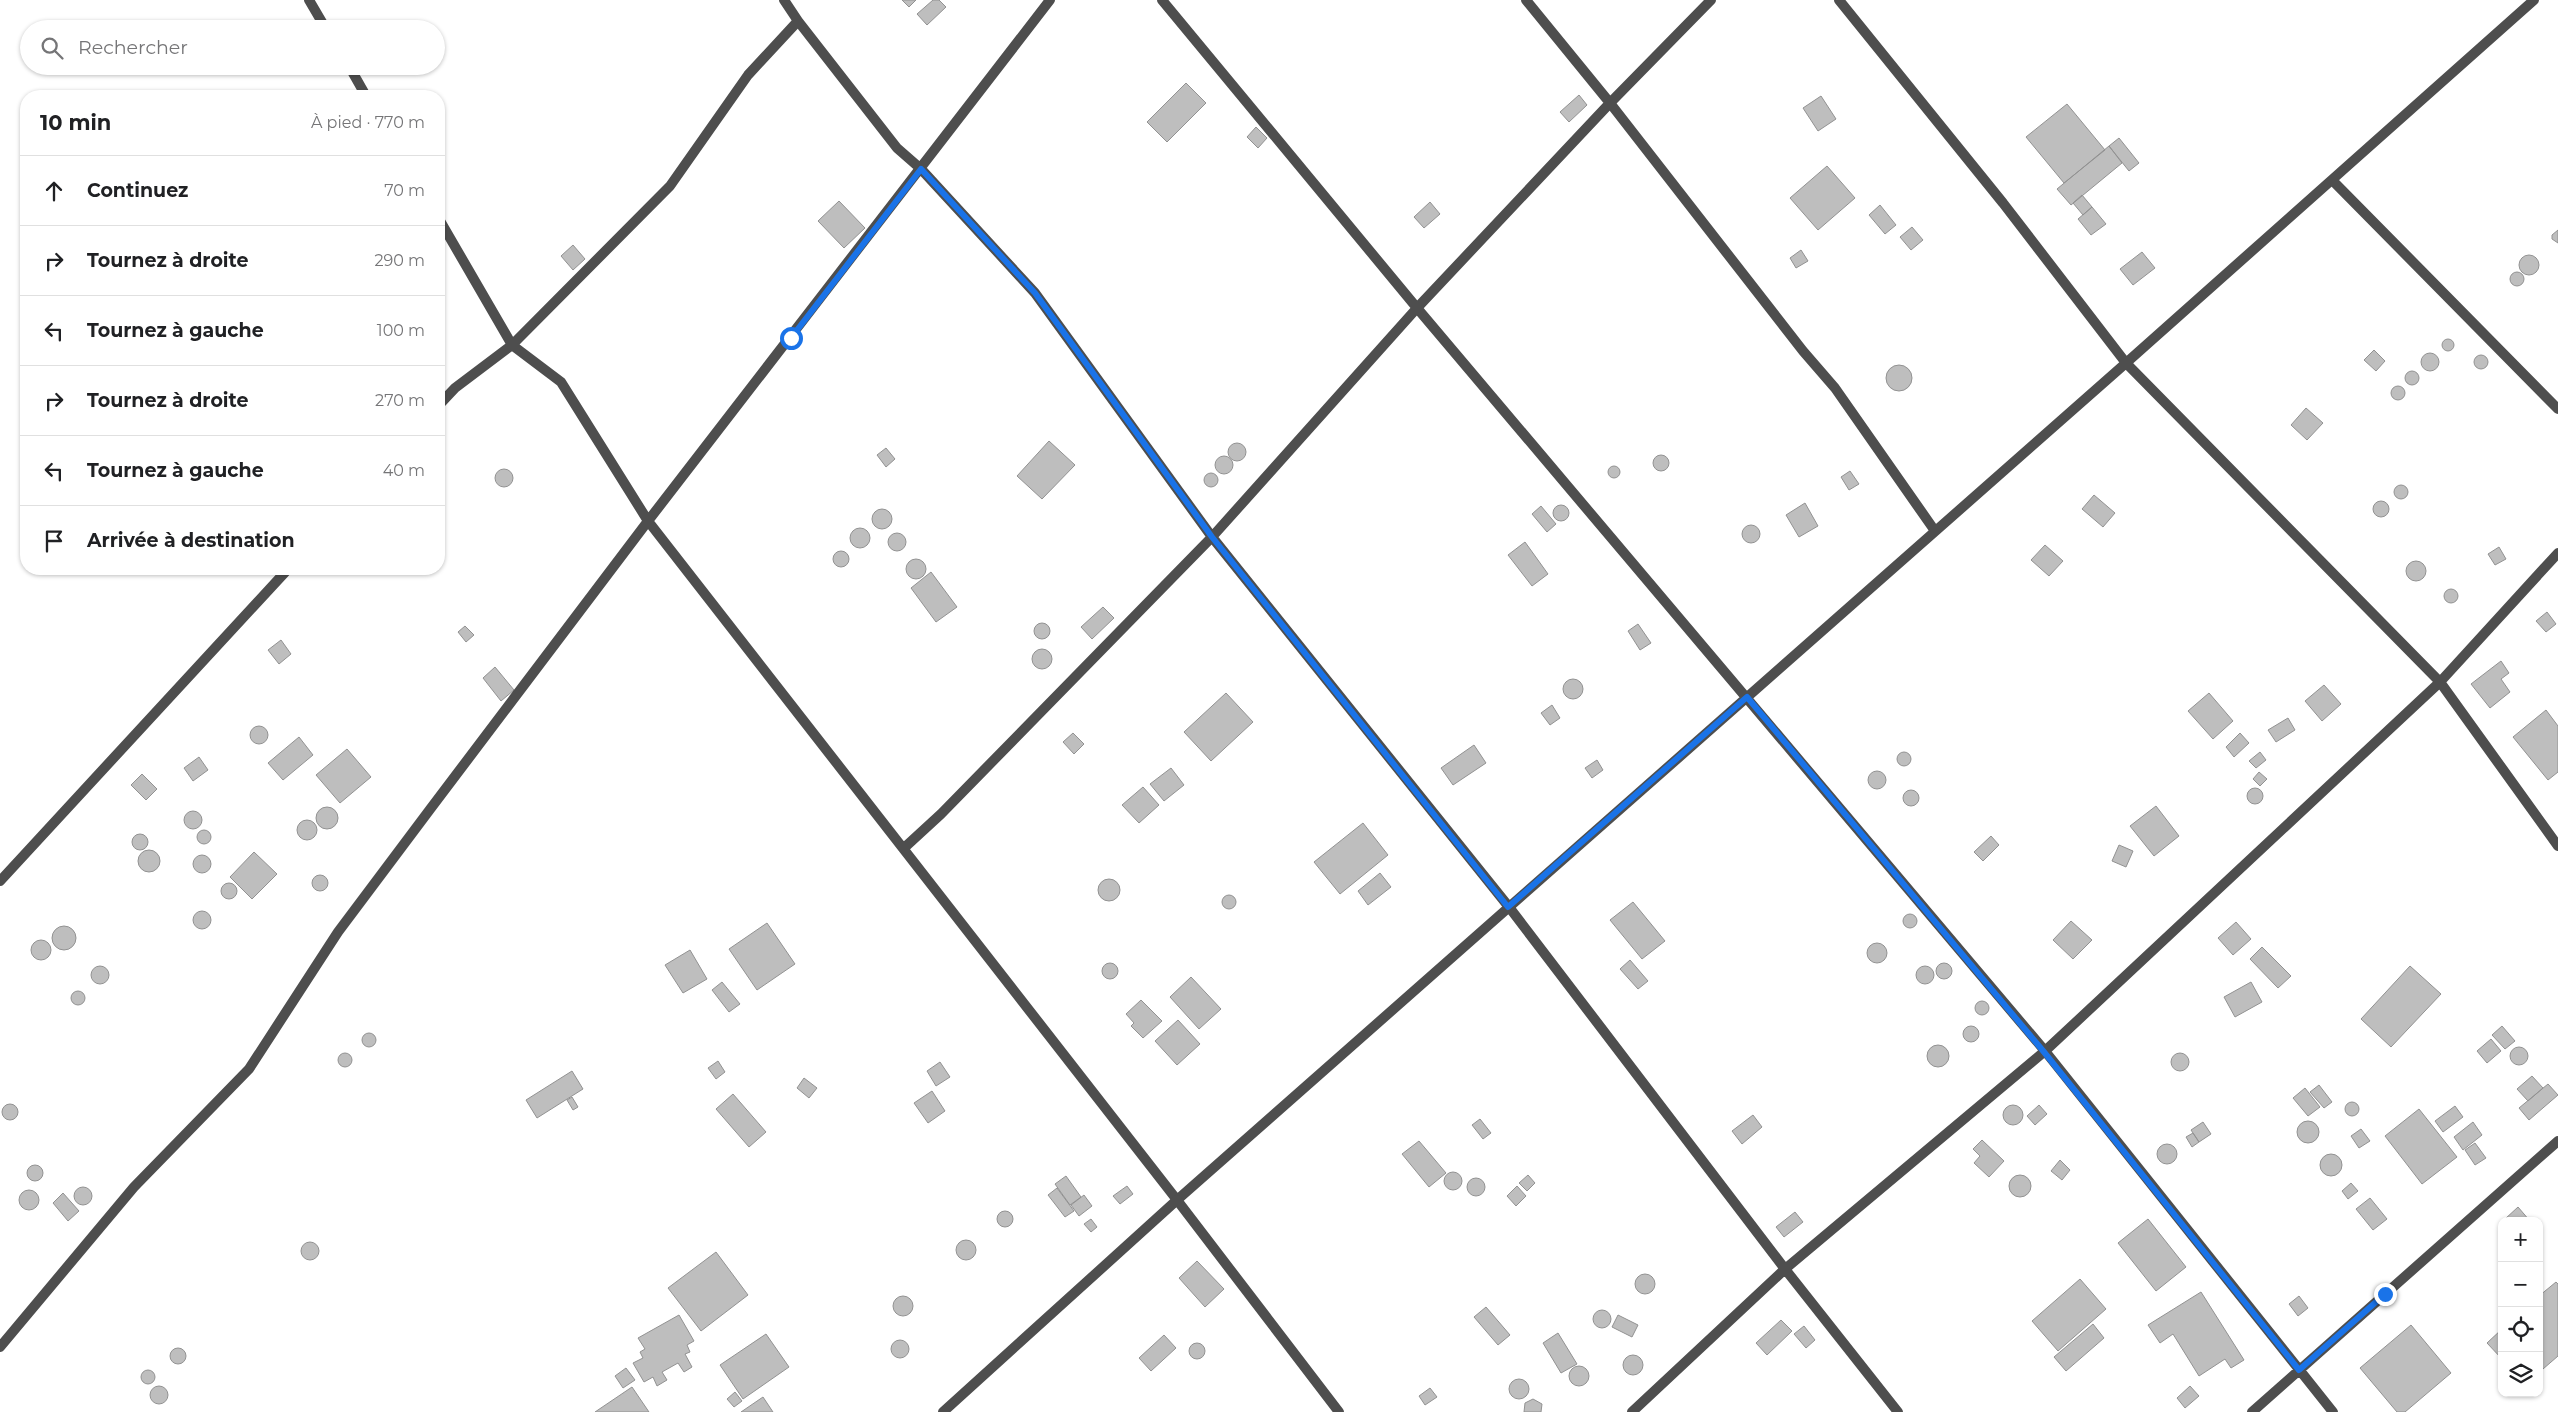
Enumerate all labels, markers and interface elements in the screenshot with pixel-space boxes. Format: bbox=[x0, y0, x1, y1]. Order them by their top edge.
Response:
search box bbox=[20, 20, 445, 75]
icon: search bbox=[38, 34, 66, 62]
text: Rechercher bbox=[78, 36, 188, 59]
text: 10 min bbox=[40, 110, 111, 135]
text: À pied · 770 m bbox=[311, 113, 425, 132]
icon: ahead bbox=[40, 177, 68, 205]
text: Continuez bbox=[87, 179, 188, 202]
text: 70 m bbox=[384, 181, 425, 200]
icon: right bbox=[40, 247, 68, 275]
text: Tournez à droite bbox=[87, 249, 248, 272]
text: 290 m bbox=[374, 251, 425, 270]
icon: left bbox=[40, 317, 68, 345]
text: Tournez à gauche bbox=[87, 319, 264, 342]
text: 100 m bbox=[377, 321, 425, 340]
route start bbox=[780, 327, 803, 350]
icon: right bbox=[40, 387, 68, 415]
text: Tournez à droite bbox=[87, 389, 248, 412]
text: 270 m bbox=[375, 391, 425, 410]
icon: left bbox=[40, 457, 68, 485]
text: Tournez à gauche bbox=[87, 459, 264, 482]
text: 40 m bbox=[383, 461, 425, 480]
icon: arrive bbox=[40, 527, 68, 555]
text: Arrivée à destination bbox=[87, 529, 295, 552]
map controls bbox=[2498, 1217, 2543, 1397]
button: + bbox=[2498, 1217, 2543, 1262]
button: − bbox=[2498, 1262, 2543, 1307]
route end bbox=[2374, 1283, 2397, 1306]
button: locate bbox=[2498, 1307, 2543, 1352]
button: layers bbox=[2498, 1352, 2543, 1397]

